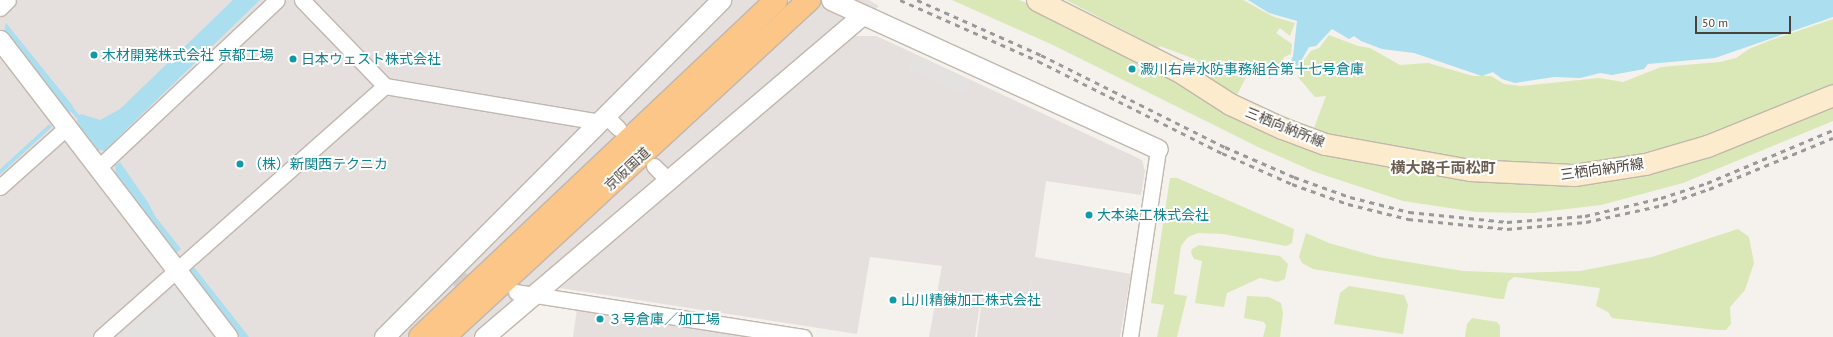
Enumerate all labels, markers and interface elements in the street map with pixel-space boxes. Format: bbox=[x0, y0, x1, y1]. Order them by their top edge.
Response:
scale bar bbox=[1697, 8, 1793, 34]
text: 50 m bbox=[1702, 15, 1728, 30]
place label: 木材開発株式会社 京都工場 bbox=[102, 47, 274, 63]
marker: 木材開発株式会社 京都工場 bbox=[89, 50, 99, 60]
place label: 日本ウェスト株式会社 bbox=[301, 51, 441, 67]
marker: 日本ウェスト株式会社 bbox=[288, 54, 298, 64]
place label: 澱川右岸水防事務組合第十七号倉庫 bbox=[1140, 61, 1364, 77]
marker: 澱川右岸水防事務組合第十七号倉庫 bbox=[1127, 64, 1137, 74]
street label: 三栖向納所線 bbox=[1243, 103, 1327, 151]
street label: 京阪国道 bbox=[601, 144, 653, 194]
street label: 三栖向納所線 bbox=[1559, 155, 1645, 183]
place label: （株）新関西テクニカ bbox=[248, 156, 388, 172]
marker: （株）新関西テクニカ bbox=[235, 159, 245, 169]
district label: 横大路千両松町 bbox=[1391, 159, 1495, 177]
place label: 大本染工株式会社 bbox=[1097, 207, 1209, 223]
marker: 大本染工株式会社 bbox=[1084, 210, 1094, 220]
place label: 山川精錬加工株式会社 bbox=[901, 292, 1041, 308]
marker: 山川精錬加工株式会社 bbox=[888, 295, 898, 305]
place label: ３号倉庫／加工場 bbox=[608, 311, 720, 327]
marker: ３号倉庫／加工場 bbox=[595, 314, 605, 324]

